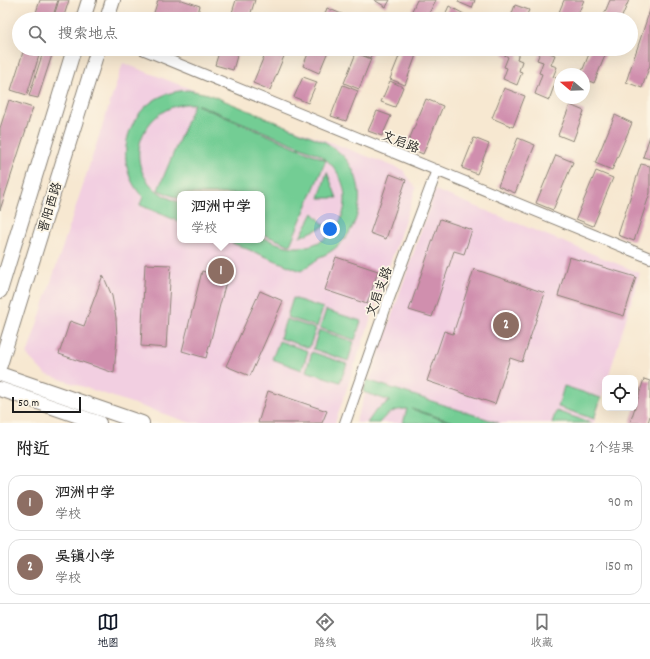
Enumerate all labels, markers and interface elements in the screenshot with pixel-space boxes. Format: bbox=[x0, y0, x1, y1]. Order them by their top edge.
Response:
search box bbox=[12, 12, 638, 56]
icon: search bbox=[26, 23, 48, 45]
text: 搜索地点 bbox=[58, 24, 118, 46]
north arrow bbox=[554, 68, 590, 104]
street label: 文启路 bbox=[378, 127, 422, 159]
street label: 晋阳西路 bbox=[35, 180, 68, 235]
popup bbox=[177, 191, 265, 243]
text: 泗洲中学 bbox=[191, 197, 251, 219]
your location bbox=[320, 219, 340, 239]
text: 学校 bbox=[191, 220, 217, 239]
pin: 1 bbox=[208, 256, 234, 286]
street label: 文启支路 bbox=[363, 264, 398, 320]
pin: 2 bbox=[493, 310, 519, 340]
map controls bbox=[602, 375, 638, 411]
button: locate bbox=[602, 375, 638, 411]
scale bar bbox=[12, 395, 81, 414]
text: 50 m bbox=[18, 396, 39, 412]
text: 附近 bbox=[16, 439, 50, 463]
text: 2个结果 bbox=[589, 440, 634, 459]
text: 泗洲中学 bbox=[55, 483, 115, 505]
text: 1 bbox=[29, 494, 31, 513]
text: 90 m bbox=[608, 494, 633, 513]
text: 学校 bbox=[55, 506, 81, 525]
text: 吴镇小学 bbox=[55, 547, 115, 569]
text: 2 bbox=[27, 558, 33, 577]
text: 150 m bbox=[605, 558, 633, 577]
text: 学校 bbox=[55, 570, 81, 589]
tab: 地图 bbox=[97, 611, 119, 652]
tab: 路线 bbox=[314, 611, 336, 652]
tab: 收藏 bbox=[531, 611, 553, 652]

